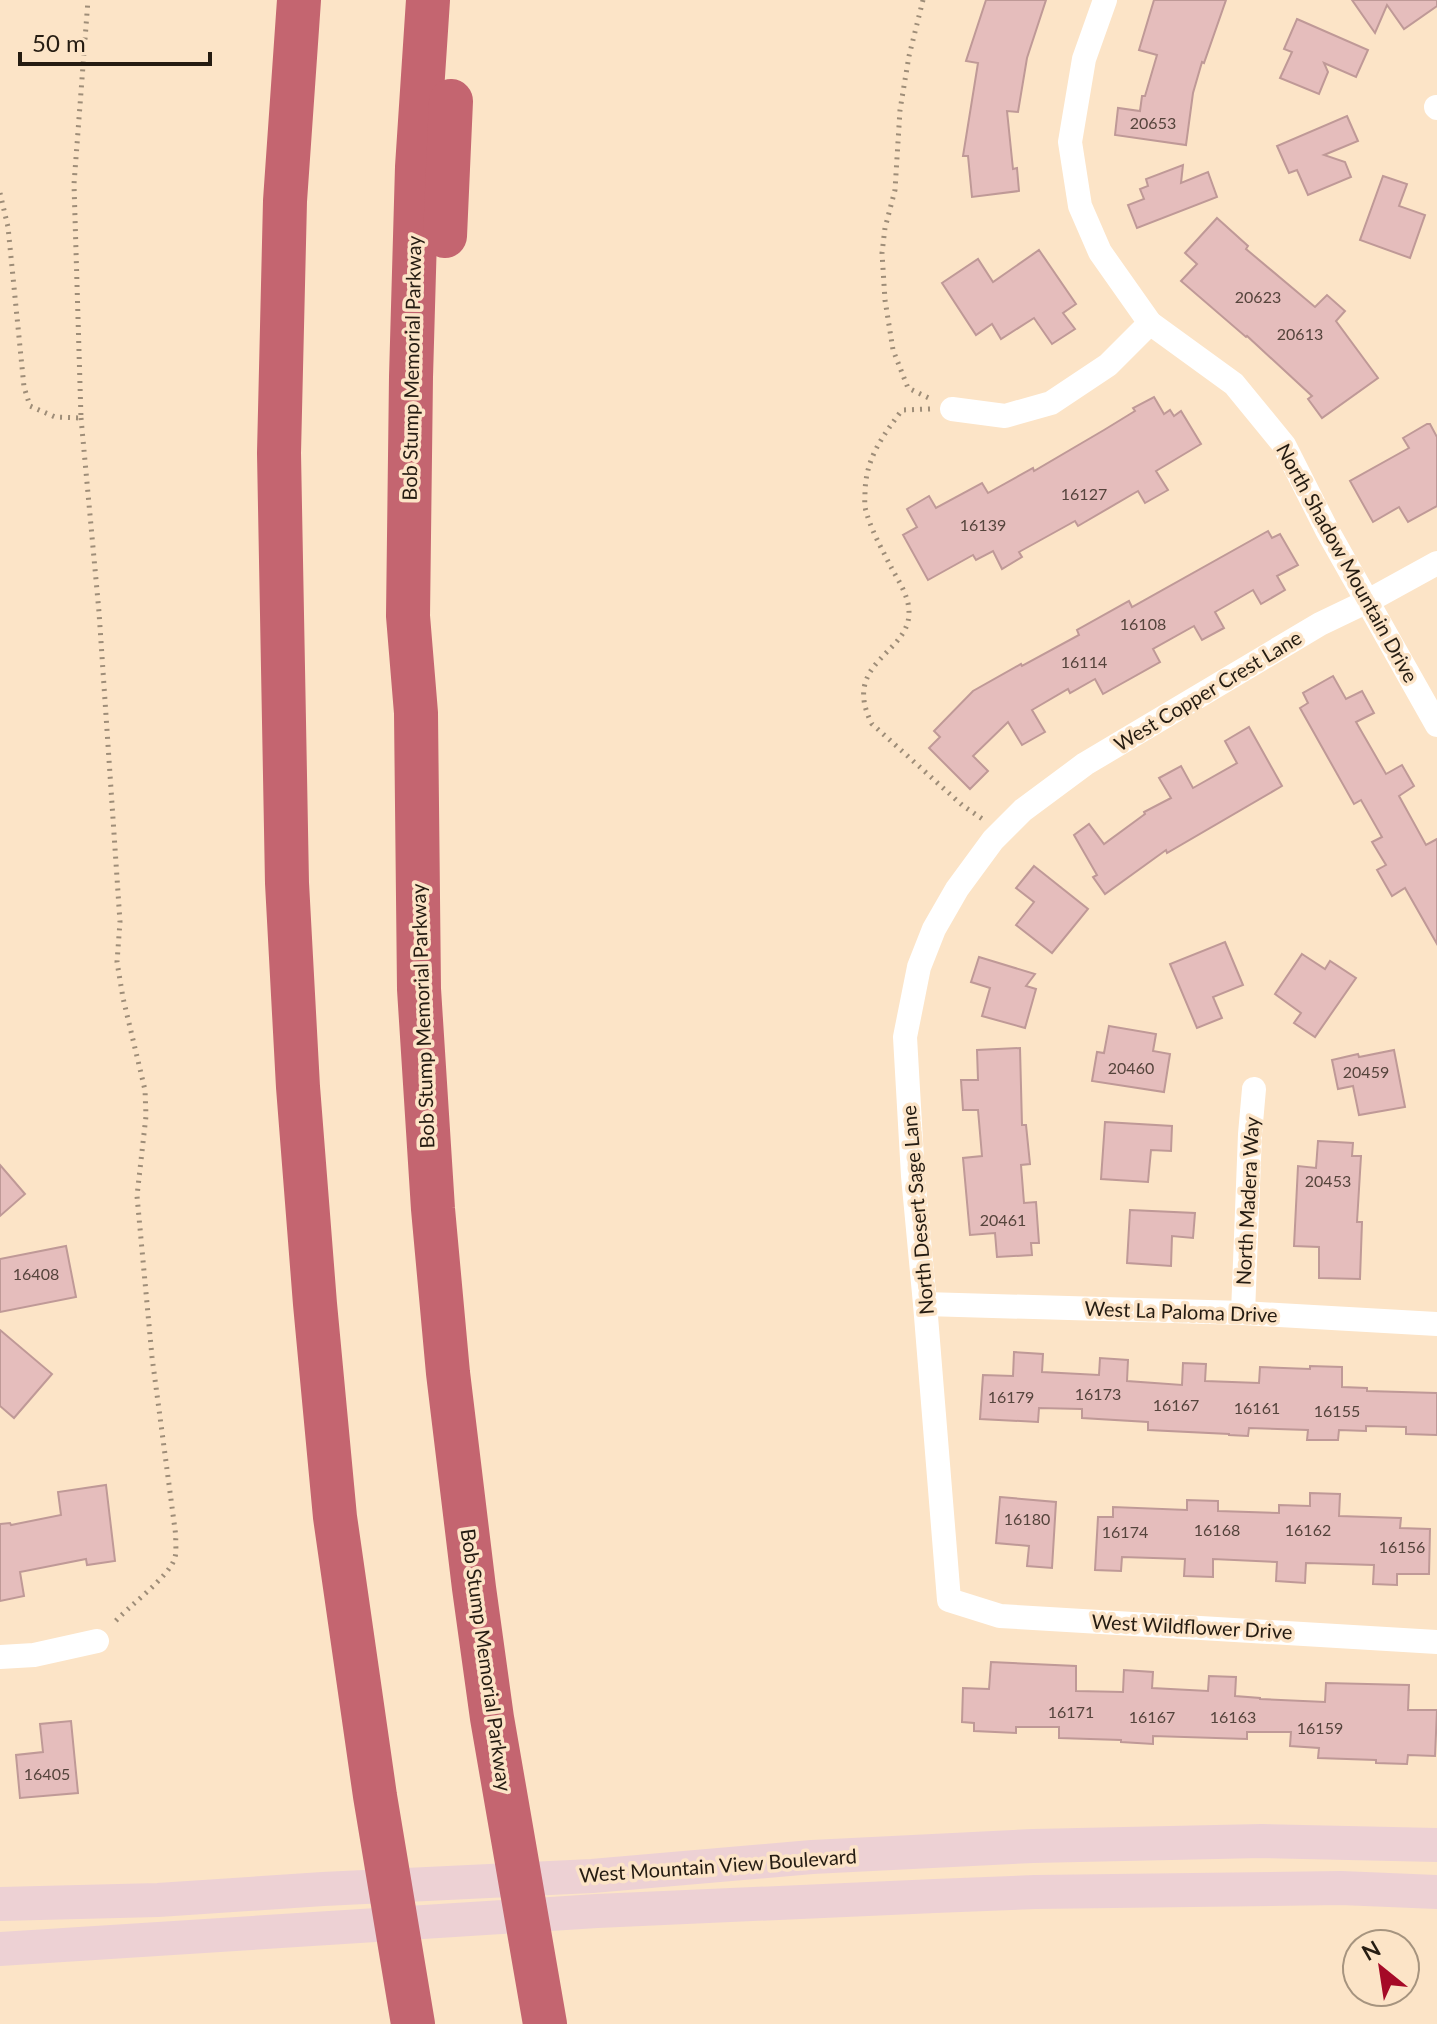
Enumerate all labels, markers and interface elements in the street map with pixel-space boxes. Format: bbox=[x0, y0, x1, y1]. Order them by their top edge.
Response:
scale bar bbox=[20, 16, 210, 66]
text: 50 m bbox=[32, 28, 86, 57]
house number: 20653 bbox=[1130, 113, 1176, 132]
street label: Bob Stump Memorial Parkway bbox=[397, 235, 425, 501]
house number: 20623 bbox=[1235, 287, 1281, 306]
house number: 20613 bbox=[1277, 324, 1323, 343]
street label: North Shadow Mountain Drive bbox=[1272, 439, 1424, 686]
house number: 16127 bbox=[1061, 484, 1107, 503]
house number: 16139 bbox=[960, 515, 1006, 534]
house number: 16108 bbox=[1120, 614, 1166, 633]
street label: West Copper Crest Lane bbox=[1110, 625, 1305, 756]
house number: 16114 bbox=[1061, 652, 1107, 671]
street label: Bob Stump Memorial Parkway bbox=[405, 882, 439, 1149]
house number: 20460 bbox=[1108, 1058, 1154, 1077]
house number: 20459 bbox=[1343, 1062, 1389, 1081]
street label: North Desert Sage Lane bbox=[896, 1104, 938, 1316]
street label: North Madera Way bbox=[1231, 1115, 1263, 1286]
house number: 20453 bbox=[1305, 1171, 1351, 1190]
house number: 20461 bbox=[980, 1210, 1026, 1229]
house number: 16408 bbox=[13, 1264, 59, 1283]
street label: West La Paloma Drive bbox=[1084, 1296, 1278, 1326]
house number: 16173 bbox=[1075, 1384, 1121, 1403]
house number: 16179 bbox=[988, 1387, 1034, 1406]
house number: 16167 bbox=[1153, 1395, 1199, 1414]
house number: 16161 bbox=[1234, 1398, 1280, 1417]
house number: 16155 bbox=[1314, 1401, 1360, 1420]
house number: 16180 bbox=[1004, 1509, 1050, 1528]
house number: 16168 bbox=[1194, 1520, 1240, 1539]
house number: 16162 bbox=[1285, 1520, 1331, 1539]
house number: 16174 bbox=[1102, 1522, 1148, 1541]
street label: Bob Stump Memorial Parkway bbox=[457, 1527, 517, 1793]
house number: 16156 bbox=[1379, 1537, 1425, 1556]
street label: West Wildflower Drive bbox=[1091, 1609, 1293, 1643]
house number: 16171 bbox=[1048, 1702, 1094, 1721]
house number: 16167 bbox=[1129, 1707, 1175, 1726]
house number: 16163 bbox=[1210, 1707, 1256, 1726]
house number: 16159 bbox=[1297, 1718, 1343, 1737]
house number: 16405 bbox=[24, 1764, 70, 1783]
street label: West Mountain View Boulevard bbox=[578, 1843, 857, 1887]
north arrow bbox=[1341, 1928, 1421, 2008]
text: N bbox=[1357, 1934, 1385, 1966]

